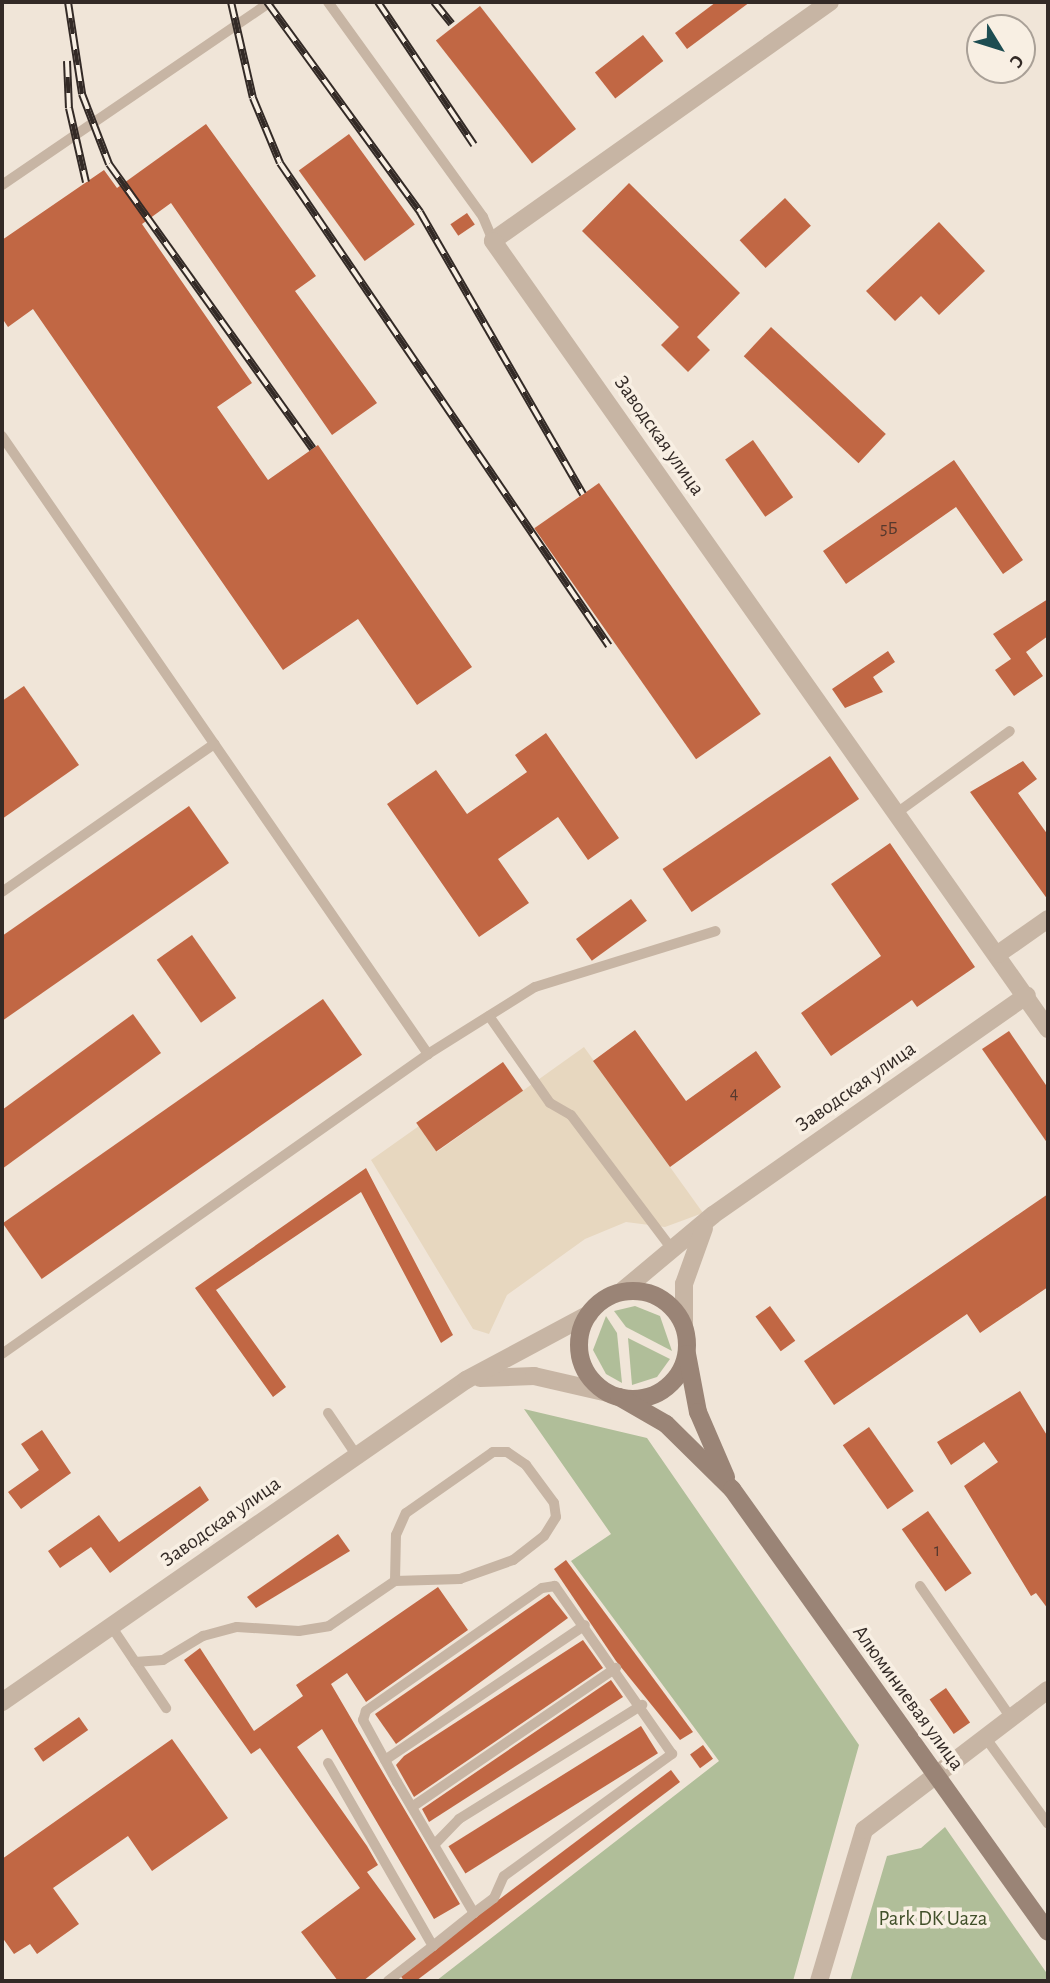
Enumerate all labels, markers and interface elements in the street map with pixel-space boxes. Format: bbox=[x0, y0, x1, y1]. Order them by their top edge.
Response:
north arrow bbox=[966, 14, 1036, 84]
text: С bbox=[1006, 51, 1027, 71]
street label: Заводская улица bbox=[608, 371, 710, 501]
house number: 5Б bbox=[880, 518, 898, 540]
street label: Заводская улица bbox=[791, 1036, 921, 1138]
house number: 4 bbox=[730, 1083, 738, 1105]
street label: Заводская улица bbox=[156, 1471, 286, 1573]
house number: 1 bbox=[934, 1540, 940, 1562]
street label: Алюминиевая улица bbox=[847, 1620, 969, 1776]
park label: Park DK Uaza bbox=[878, 1906, 988, 1932]

